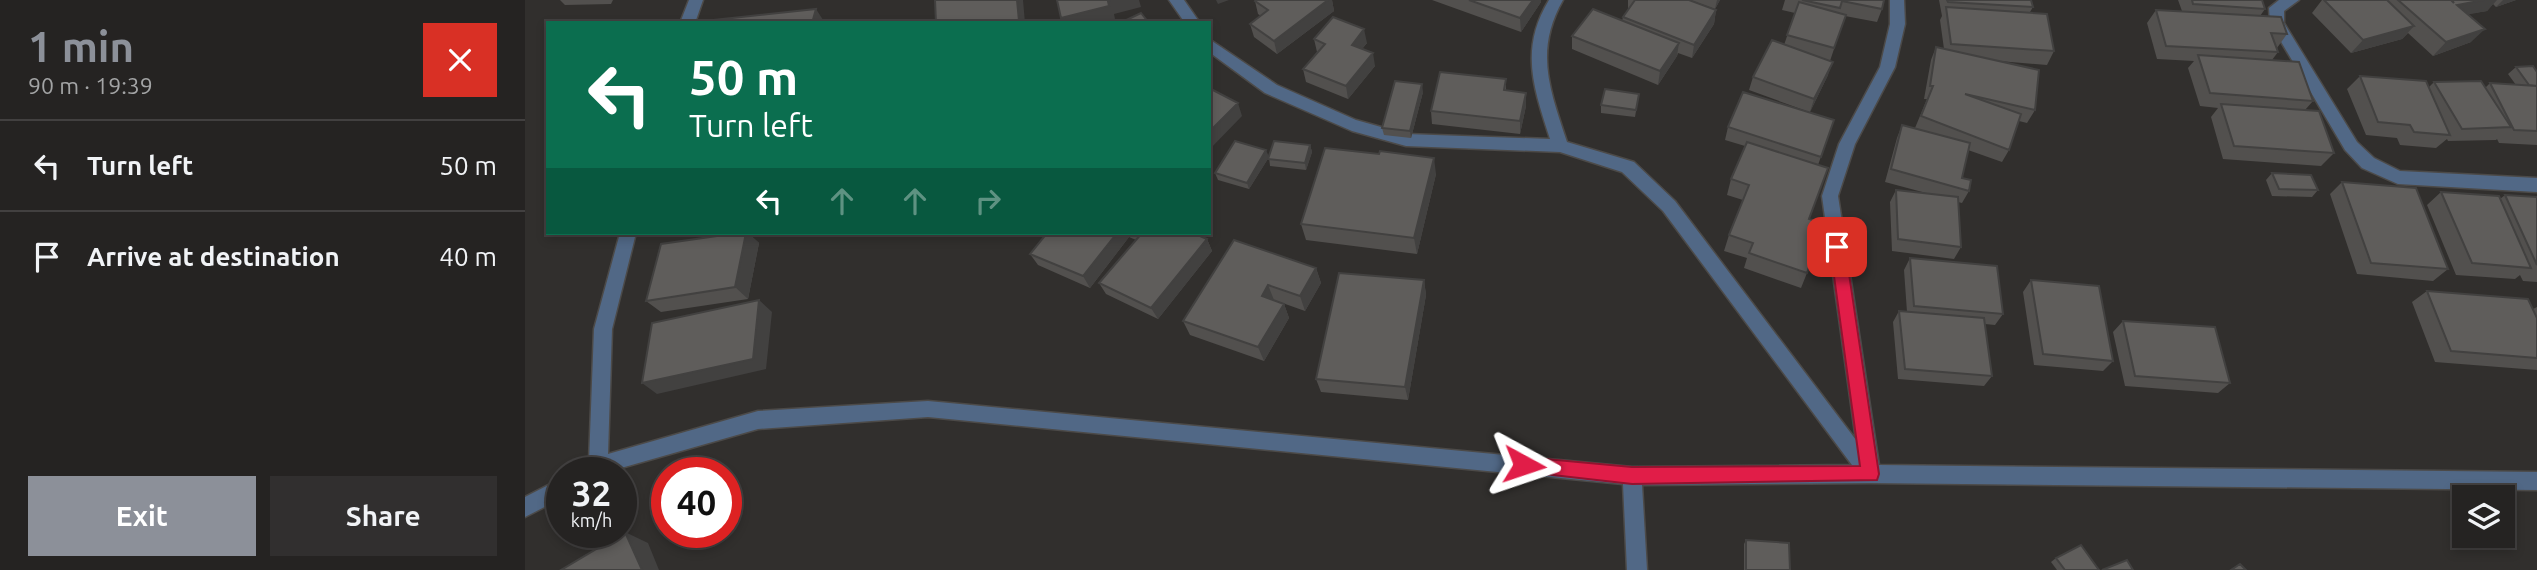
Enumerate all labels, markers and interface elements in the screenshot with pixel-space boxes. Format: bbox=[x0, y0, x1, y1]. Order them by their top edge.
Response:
text: 1 min bbox=[28, 23, 134, 70]
button: close bbox=[423, 23, 497, 97]
icon: left bbox=[574, 49, 665, 140]
text: 50 m bbox=[689, 49, 798, 104]
text: 90 m · 19:39 bbox=[28, 73, 153, 98]
text: Turn left bbox=[689, 107, 813, 143]
icon: left bbox=[28, 147, 66, 185]
text: Turn left bbox=[87, 151, 193, 180]
text: 50 m bbox=[439, 151, 497, 180]
icon: left bbox=[750, 182, 788, 220]
icon: ahead bbox=[823, 182, 861, 220]
icon: ahead bbox=[896, 182, 934, 220]
icon: right bbox=[969, 182, 1007, 220]
pin bbox=[1807, 217, 1867, 277]
icon: arrive bbox=[1818, 228, 1856, 266]
icon: arrive bbox=[28, 238, 66, 276]
text: Arrive at destination bbox=[87, 242, 340, 271]
text: 40 m bbox=[439, 242, 497, 271]
position arrow bbox=[1487, 428, 1561, 502]
speed limit sign: 40 bbox=[651, 457, 742, 548]
text: 32 bbox=[572, 473, 611, 513]
button: Exit bbox=[28, 476, 256, 556]
button: Share bbox=[270, 476, 497, 556]
map controls bbox=[2452, 485, 2515, 548]
button: layers bbox=[2452, 485, 2515, 548]
text: km/h bbox=[571, 510, 612, 530]

